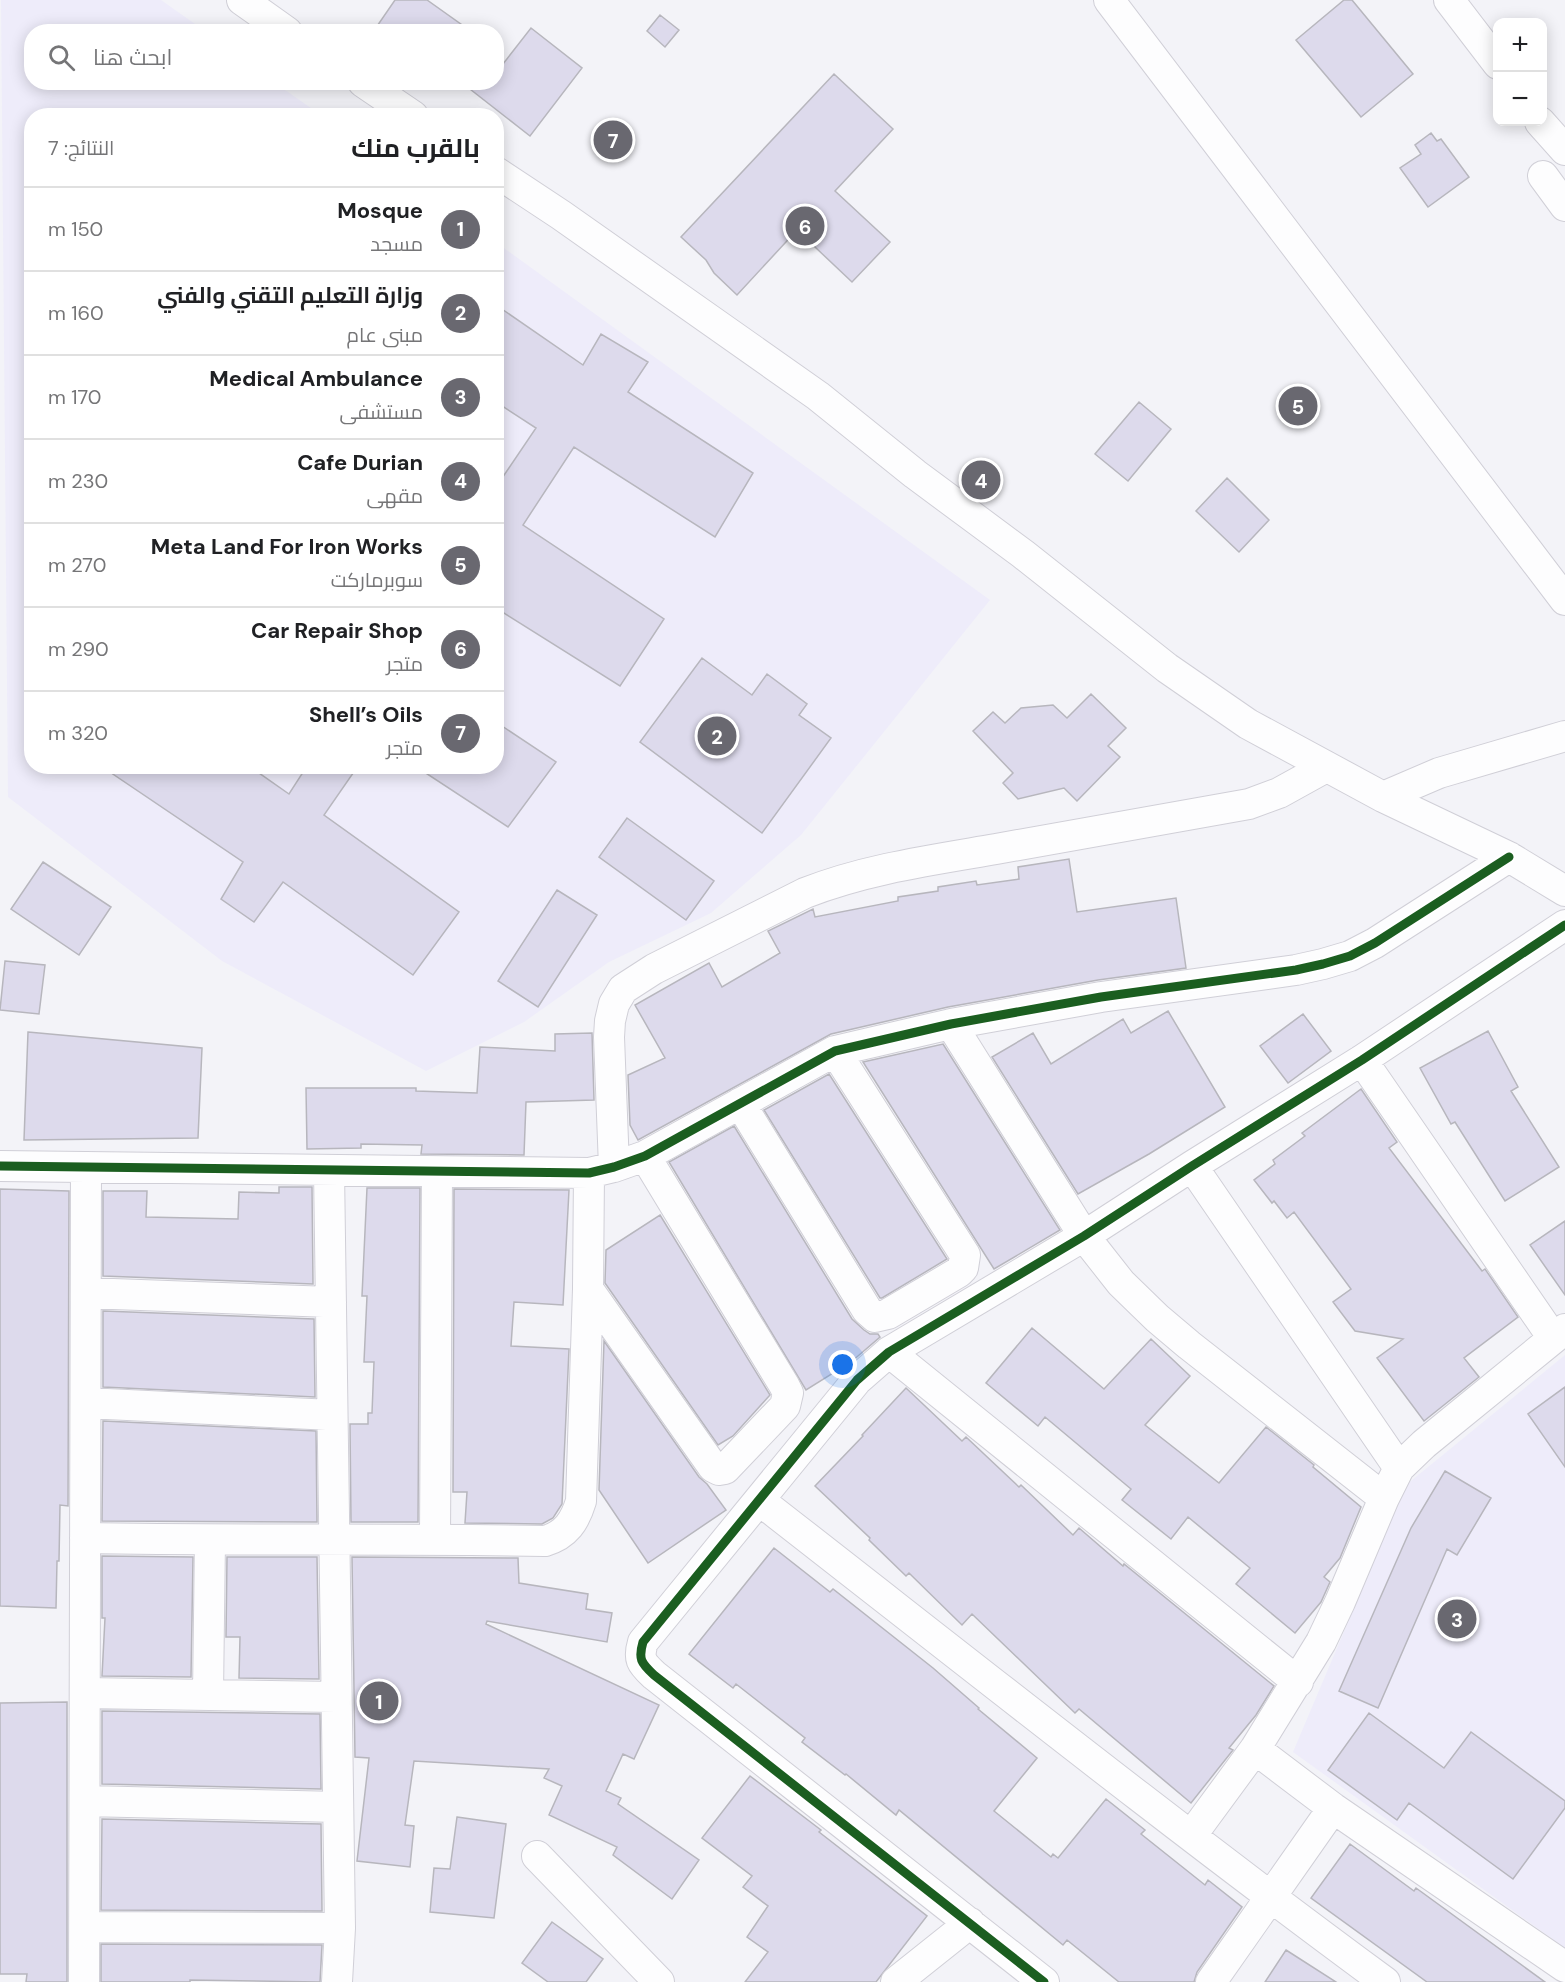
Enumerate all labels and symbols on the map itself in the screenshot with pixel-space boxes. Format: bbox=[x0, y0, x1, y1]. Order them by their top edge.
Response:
pin: 7 bbox=[594, 118, 632, 162]
pin: 6 bbox=[786, 204, 824, 248]
pin: 5 bbox=[1278, 384, 1318, 428]
pin: 4 bbox=[962, 458, 1000, 502]
pin: 2 bbox=[698, 714, 736, 758]
your location bbox=[828, 1350, 857, 1379]
pin: 3 bbox=[1438, 1596, 1476, 1642]
pin: 1 bbox=[360, 1678, 398, 1724]

